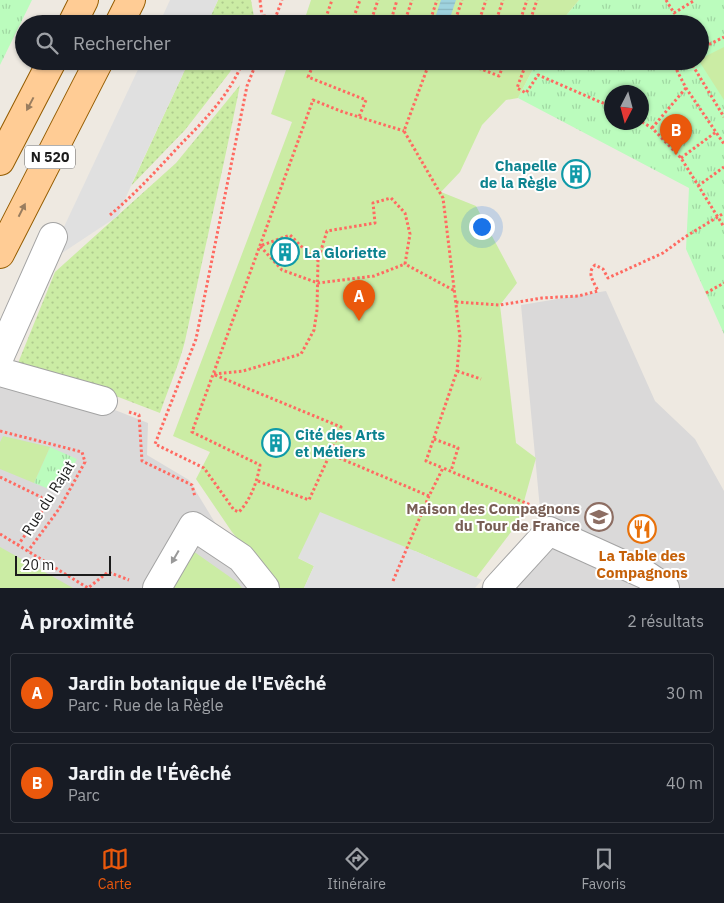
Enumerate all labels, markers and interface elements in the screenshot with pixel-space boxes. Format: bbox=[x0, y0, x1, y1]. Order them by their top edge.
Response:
search box bbox=[15, 15, 709, 70]
icon: search bbox=[33, 29, 61, 57]
text: Rechercher bbox=[73, 31, 171, 55]
north arrow bbox=[604, 85, 649, 130]
one-way arrow bbox=[26, 97, 34, 112]
pin: B bbox=[660, 114, 692, 155]
road number: N 520 bbox=[25, 146, 75, 168]
place label: Chapelle de la Règle bbox=[480, 156, 557, 192]
building icon: Chapelle de la Règle bbox=[561, 159, 591, 189]
one-way arrow bbox=[18, 203, 26, 217]
your location bbox=[469, 214, 495, 240]
building icon: La Gloriette bbox=[270, 237, 300, 267]
place label: La Gloriette bbox=[304, 243, 386, 262]
pin: A bbox=[343, 280, 375, 321]
place label: Cité des Arts et Métiers bbox=[295, 425, 386, 461]
building icon: Cité des Arts et Métiers bbox=[261, 428, 291, 458]
street label: Rue du Rajat bbox=[17, 457, 79, 539]
place label: Maison des Compagnons du Tour de France bbox=[406, 499, 580, 535]
school or university icon: Maison des Compagnons du Tour de France bbox=[584, 502, 614, 532]
restaurant icon: La Table des Compagnons bbox=[627, 514, 657, 544]
place label: La Table des Compagnons bbox=[596, 546, 688, 582]
one-way arrow bbox=[171, 550, 179, 564]
scale bar bbox=[15, 553, 111, 576]
text: 20 m bbox=[22, 556, 54, 574]
text: À proximité bbox=[20, 607, 134, 635]
text: 2 résultats bbox=[627, 611, 704, 631]
text: Jardin botanique de l'Evêché bbox=[68, 671, 327, 695]
text: A bbox=[32, 683, 42, 703]
text: 30 m bbox=[666, 683, 703, 703]
text: Parc · Rue de la Règle bbox=[68, 695, 223, 715]
text: Jardin de l'Évêché bbox=[68, 761, 232, 785]
text: B bbox=[32, 773, 42, 793]
text: 40 m bbox=[666, 773, 703, 793]
text: Parc bbox=[68, 785, 100, 805]
tab: Carte bbox=[98, 845, 132, 893]
tab: Itinéraire bbox=[327, 845, 386, 893]
tab: Favoris bbox=[581, 845, 626, 893]

